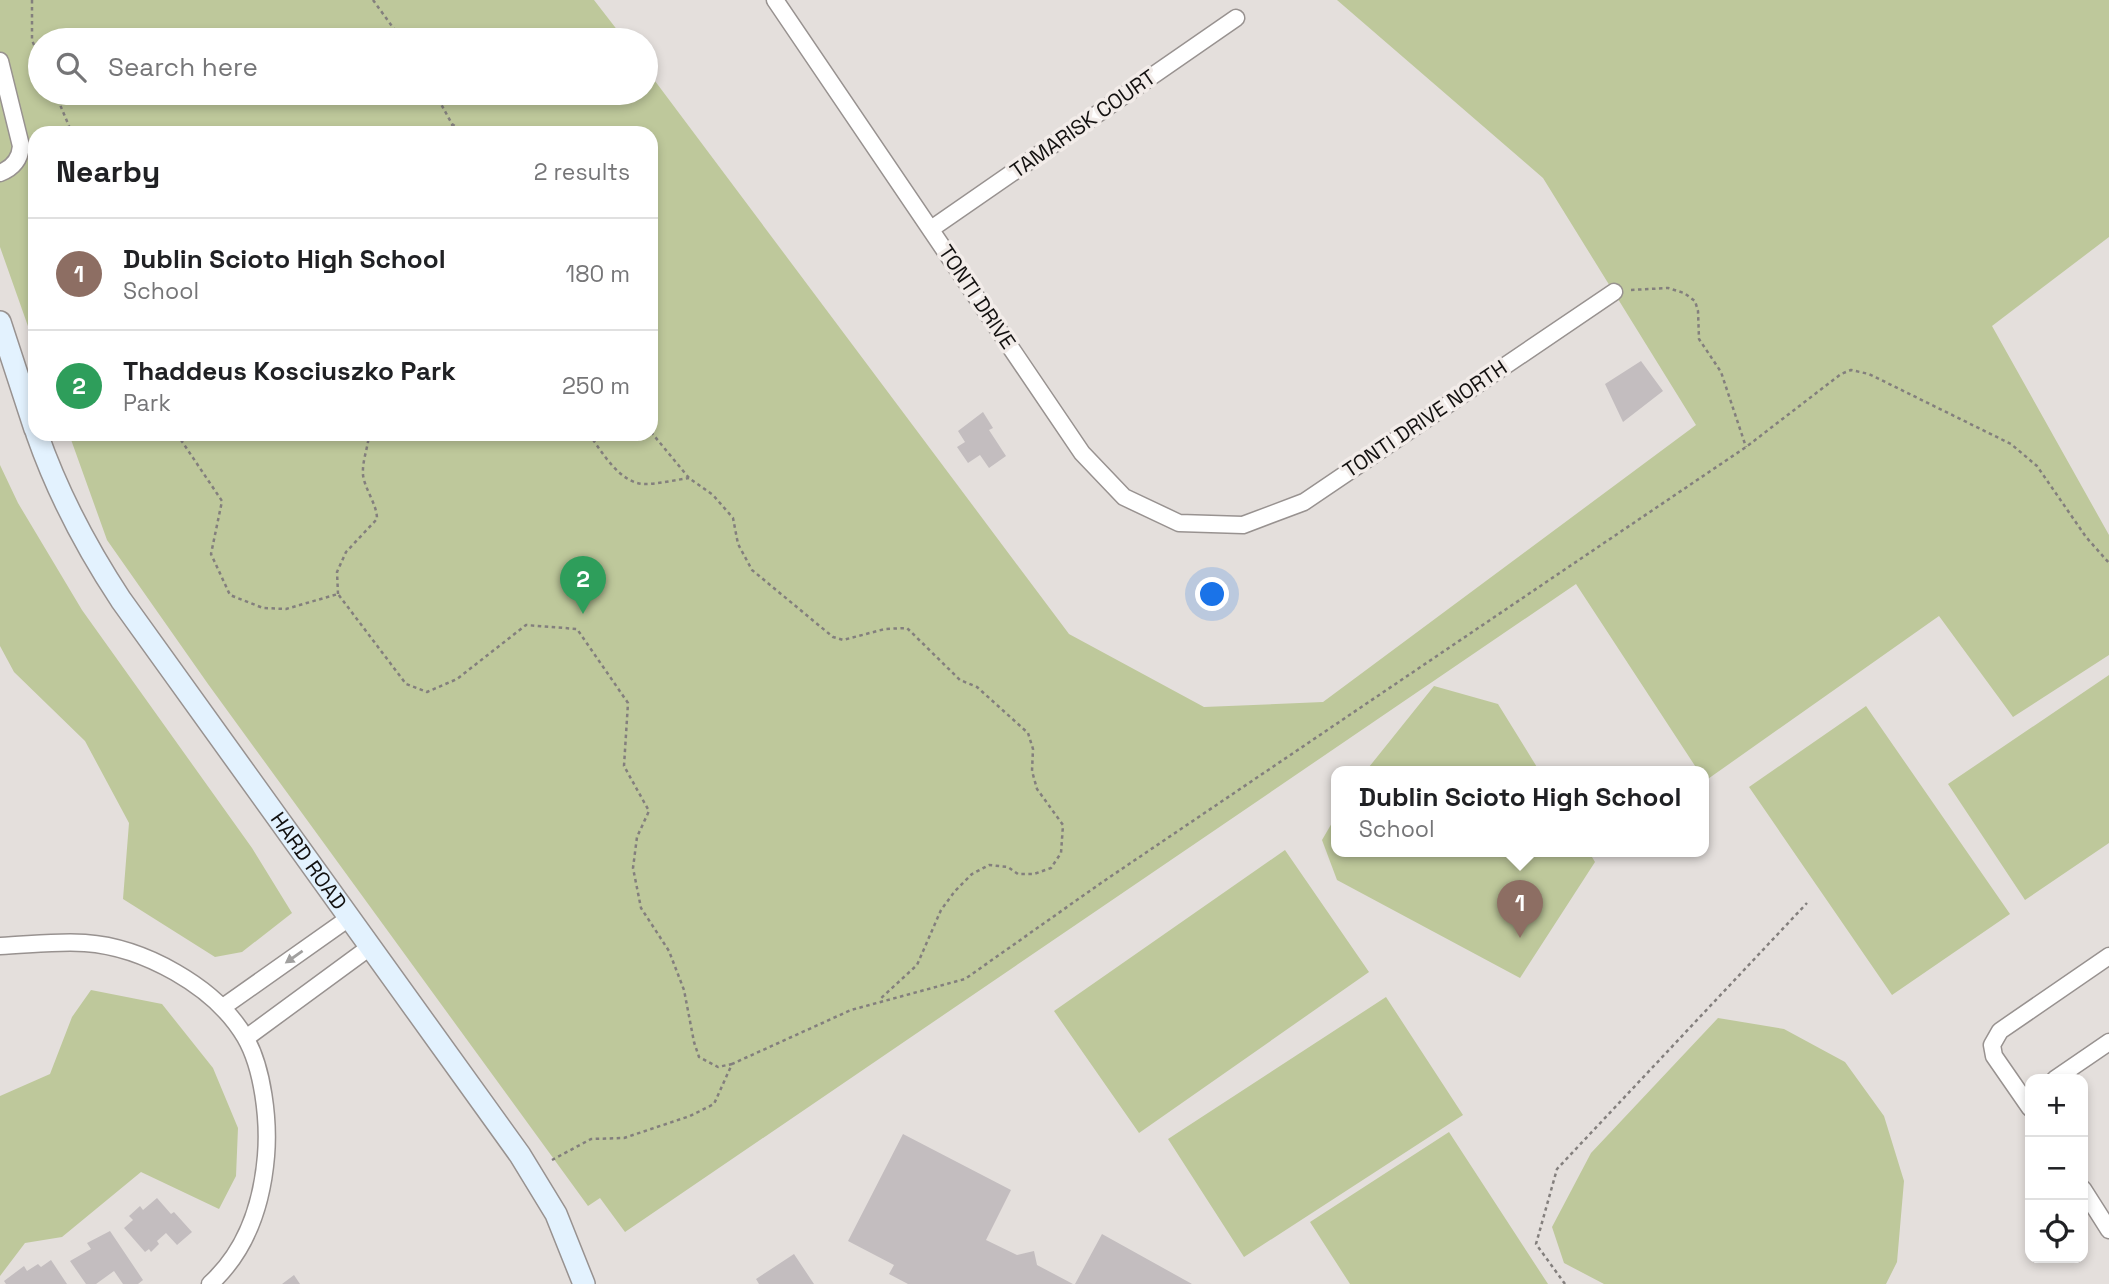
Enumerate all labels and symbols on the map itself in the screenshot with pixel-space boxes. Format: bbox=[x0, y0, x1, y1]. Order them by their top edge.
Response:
street label: TAMARISK COURT bbox=[1005, 63, 1161, 184]
street label: TONTI DRIVE bbox=[933, 240, 1022, 354]
street label: TONTI DRIVE NORTH bbox=[1337, 354, 1512, 484]
pin: 2 bbox=[560, 556, 606, 614]
your location bbox=[1195, 577, 1229, 611]
street label: HARD ROAD bbox=[265, 807, 353, 915]
pin: 1 bbox=[1497, 880, 1543, 938]
one-way arrow bbox=[285, 950, 303, 964]

